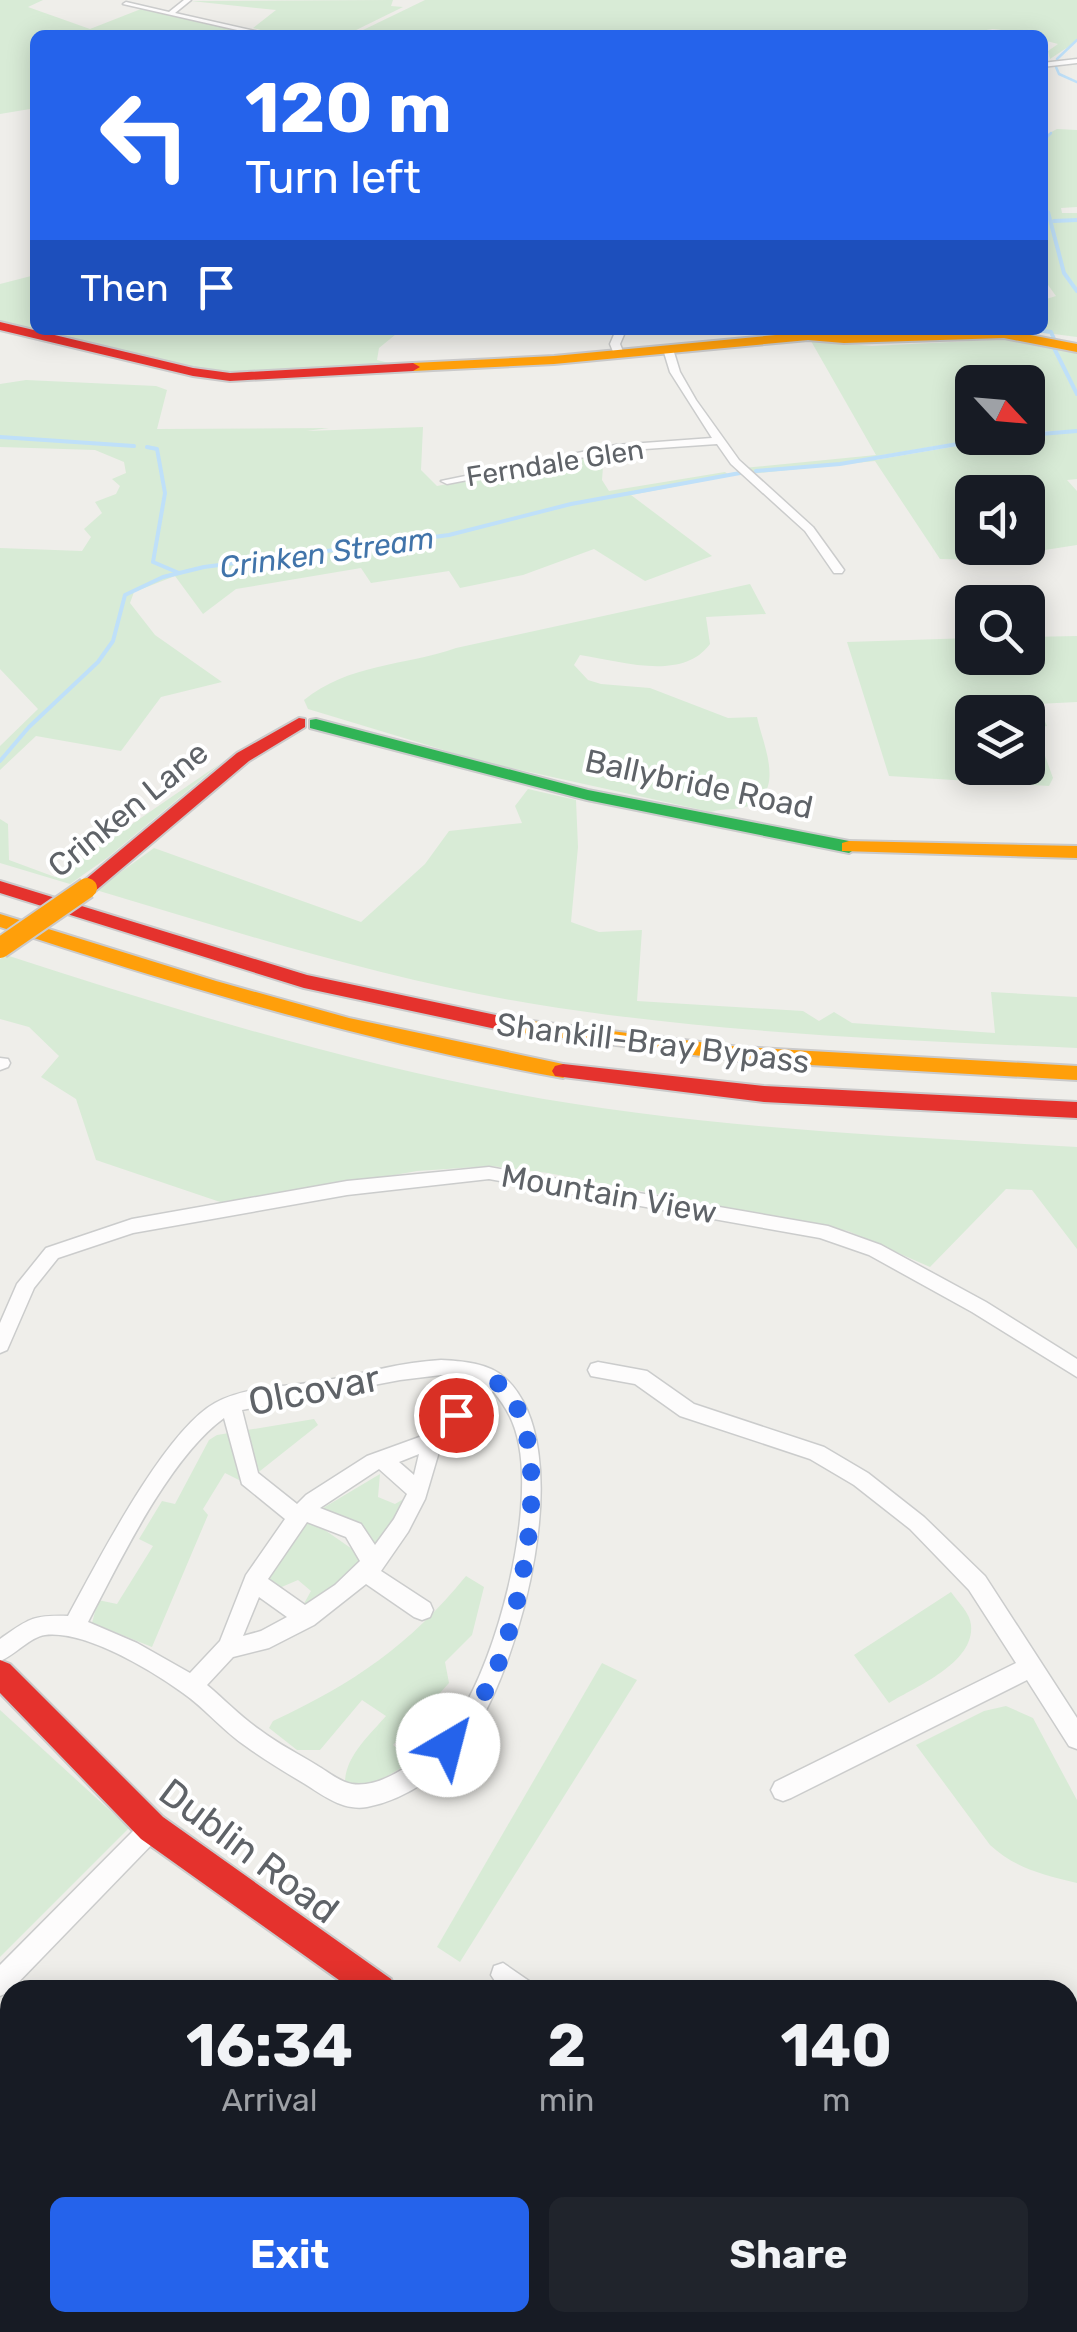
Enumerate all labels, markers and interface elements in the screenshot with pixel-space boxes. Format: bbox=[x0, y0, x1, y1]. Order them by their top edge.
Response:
text: 120 m bbox=[245, 67, 452, 150]
icon: left bbox=[80, 70, 210, 200]
text: Turn left bbox=[245, 151, 421, 204]
icon: arrive bbox=[189, 260, 244, 315]
text: Then bbox=[80, 265, 169, 311]
north arrow bbox=[955, 365, 1045, 455]
map controls bbox=[955, 365, 1045, 785]
street label: Ferndale Glen bbox=[464, 433, 646, 493]
button: sound bbox=[955, 475, 1045, 565]
water label: Crinken Stream bbox=[217, 520, 437, 586]
button: search bbox=[955, 585, 1045, 675]
button: layers bbox=[955, 695, 1045, 785]
street label: Crinken Lane bbox=[40, 733, 216, 885]
street label: Ballybride Road bbox=[582, 741, 816, 827]
street label: Shankill-Bray Bypass bbox=[494, 1005, 812, 1081]
street label: Mountain View bbox=[498, 1156, 720, 1232]
street label: Olcovar bbox=[244, 1355, 384, 1425]
pin bbox=[414, 1373, 499, 1458]
icon: arrive bbox=[429, 1388, 484, 1443]
position arrow bbox=[396, 1693, 500, 1797]
street label: Dublin Road bbox=[150, 1769, 348, 1933]
text: 16:34 bbox=[186, 2010, 353, 2081]
text: 2 bbox=[547, 2010, 586, 2081]
text: 140 bbox=[780, 2010, 892, 2081]
text: Arrival bbox=[221, 2081, 317, 2119]
text: min bbox=[539, 2081, 594, 2119]
text: m bbox=[822, 2081, 850, 2119]
button: Exit bbox=[50, 2197, 529, 2312]
button: Share bbox=[549, 2197, 1028, 2312]

